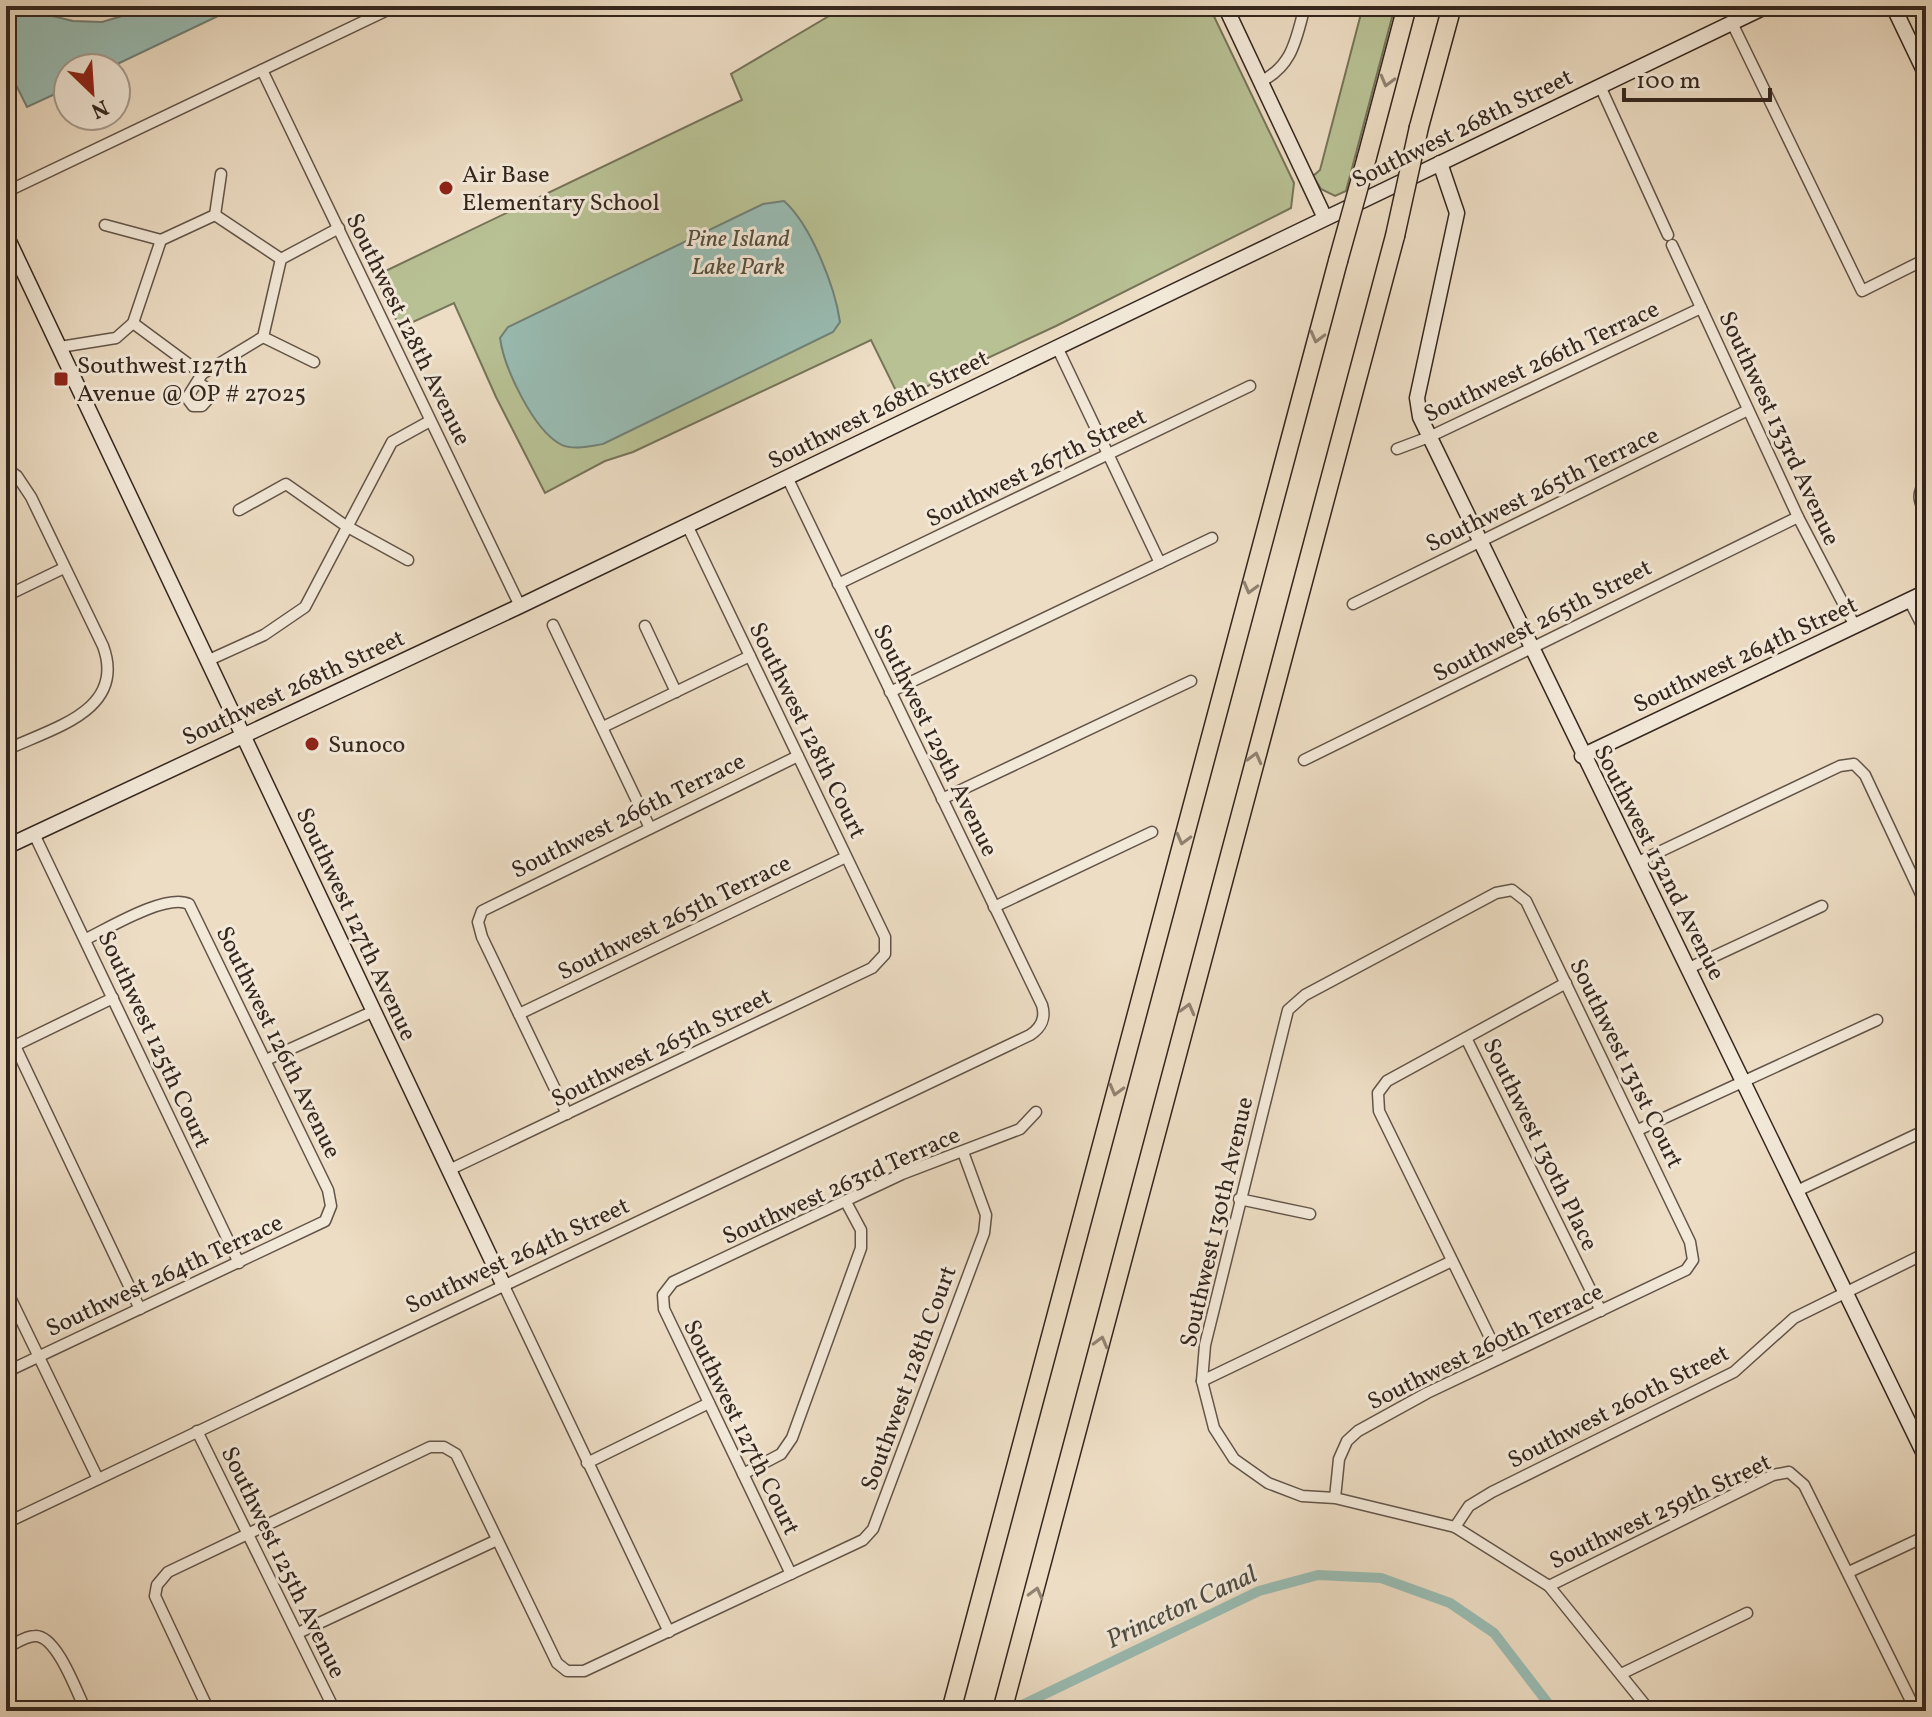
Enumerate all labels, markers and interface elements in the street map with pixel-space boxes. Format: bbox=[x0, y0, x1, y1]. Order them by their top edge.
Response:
north arrow bbox=[52, 52, 132, 132]
scale bar bbox=[1624, 52, 1770, 102]
street label: Southwest 268th Street bbox=[1347, 61, 1579, 198]
text: 100 m bbox=[1636, 65, 1701, 99]
one-way arrow bbox=[1380, 74, 1396, 88]
text: N bbox=[86, 90, 113, 125]
place label: Air Base Elementary School bbox=[462, 159, 660, 221]
marker: Air Base Elementary School bbox=[437, 179, 455, 197]
street label: Southwest 128th Avenue bbox=[336, 208, 478, 452]
park label: Pine Island Lake Park bbox=[686, 223, 790, 285]
street label: Southwest 266th Terrace bbox=[1418, 293, 1665, 432]
street label: Southwest 133rd Avenue bbox=[1709, 306, 1848, 552]
one-way arrow bbox=[1310, 329, 1327, 343]
street label: Southwest 268th Street bbox=[763, 342, 995, 479]
place label: Southwest 127th Avenue @ OP # 27025 bbox=[77, 350, 306, 412]
marker: Southwest 127th Avenue @ OP # 27025 bbox=[52, 370, 70, 388]
street label: Southwest 267th Street bbox=[921, 401, 1153, 537]
street label: Southwest 265th Terrace bbox=[1420, 419, 1665, 562]
street label: Southwest 265th Street bbox=[1428, 552, 1658, 692]
one-way arrow bbox=[1243, 580, 1259, 594]
street label: Southwest 264th Street bbox=[1628, 589, 1863, 723]
street label: Southwest 128th Court bbox=[739, 617, 873, 845]
street label: Southwest 129th Avenue bbox=[863, 619, 1005, 863]
street label: Southwest 268th Street bbox=[177, 622, 411, 755]
place label: Sunoco bbox=[328, 729, 405, 763]
marker: Sunoco bbox=[303, 735, 321, 753]
street label: Southwest 132nd Avenue bbox=[1584, 739, 1732, 987]
street label: Southwest 266th Terrace bbox=[506, 745, 752, 888]
one-way arrow bbox=[1246, 751, 1263, 765]
street label: Southwest 127th Avenue bbox=[286, 803, 424, 1047]
one-way arrow bbox=[1175, 832, 1192, 845]
street label: Southwest 265th Terrace bbox=[552, 847, 797, 990]
street label: Southwest 126th Avenue bbox=[206, 921, 348, 1165]
street label: Southwest 125th Court bbox=[88, 926, 219, 1154]
street label: Southwest 131st Court bbox=[1560, 953, 1691, 1174]
street label: Southwest 265th Street bbox=[546, 981, 778, 1117]
one-way arrow bbox=[1179, 1002, 1196, 1016]
street label: Southwest 130th Place bbox=[1473, 1033, 1606, 1257]
one-way arrow bbox=[1108, 1083, 1125, 1097]
street label: Southwest 130th Avenue bbox=[1173, 1094, 1263, 1351]
street label: Southwest 263rd Terrace bbox=[717, 1119, 966, 1255]
street label: Southwest 264th Street bbox=[400, 1190, 635, 1324]
street label: Southwest 264th Terrace bbox=[41, 1207, 289, 1347]
street label: Southwest 128th Court bbox=[853, 1262, 966, 1496]
street label: Southwest 260th Terrace bbox=[1362, 1276, 1610, 1420]
street label: Southwest 127th Court bbox=[673, 1314, 807, 1541]
one-way arrow bbox=[1092, 1335, 1109, 1349]
street label: Southwest 260th Street bbox=[1502, 1337, 1736, 1478]
street label: Southwest 125th Avenue bbox=[211, 1441, 353, 1685]
street label: Southwest 259th Street bbox=[1544, 1446, 1777, 1579]
water label: Princeton Canal bbox=[1100, 1557, 1264, 1659]
one-way arrow bbox=[1026, 1587, 1043, 1601]

